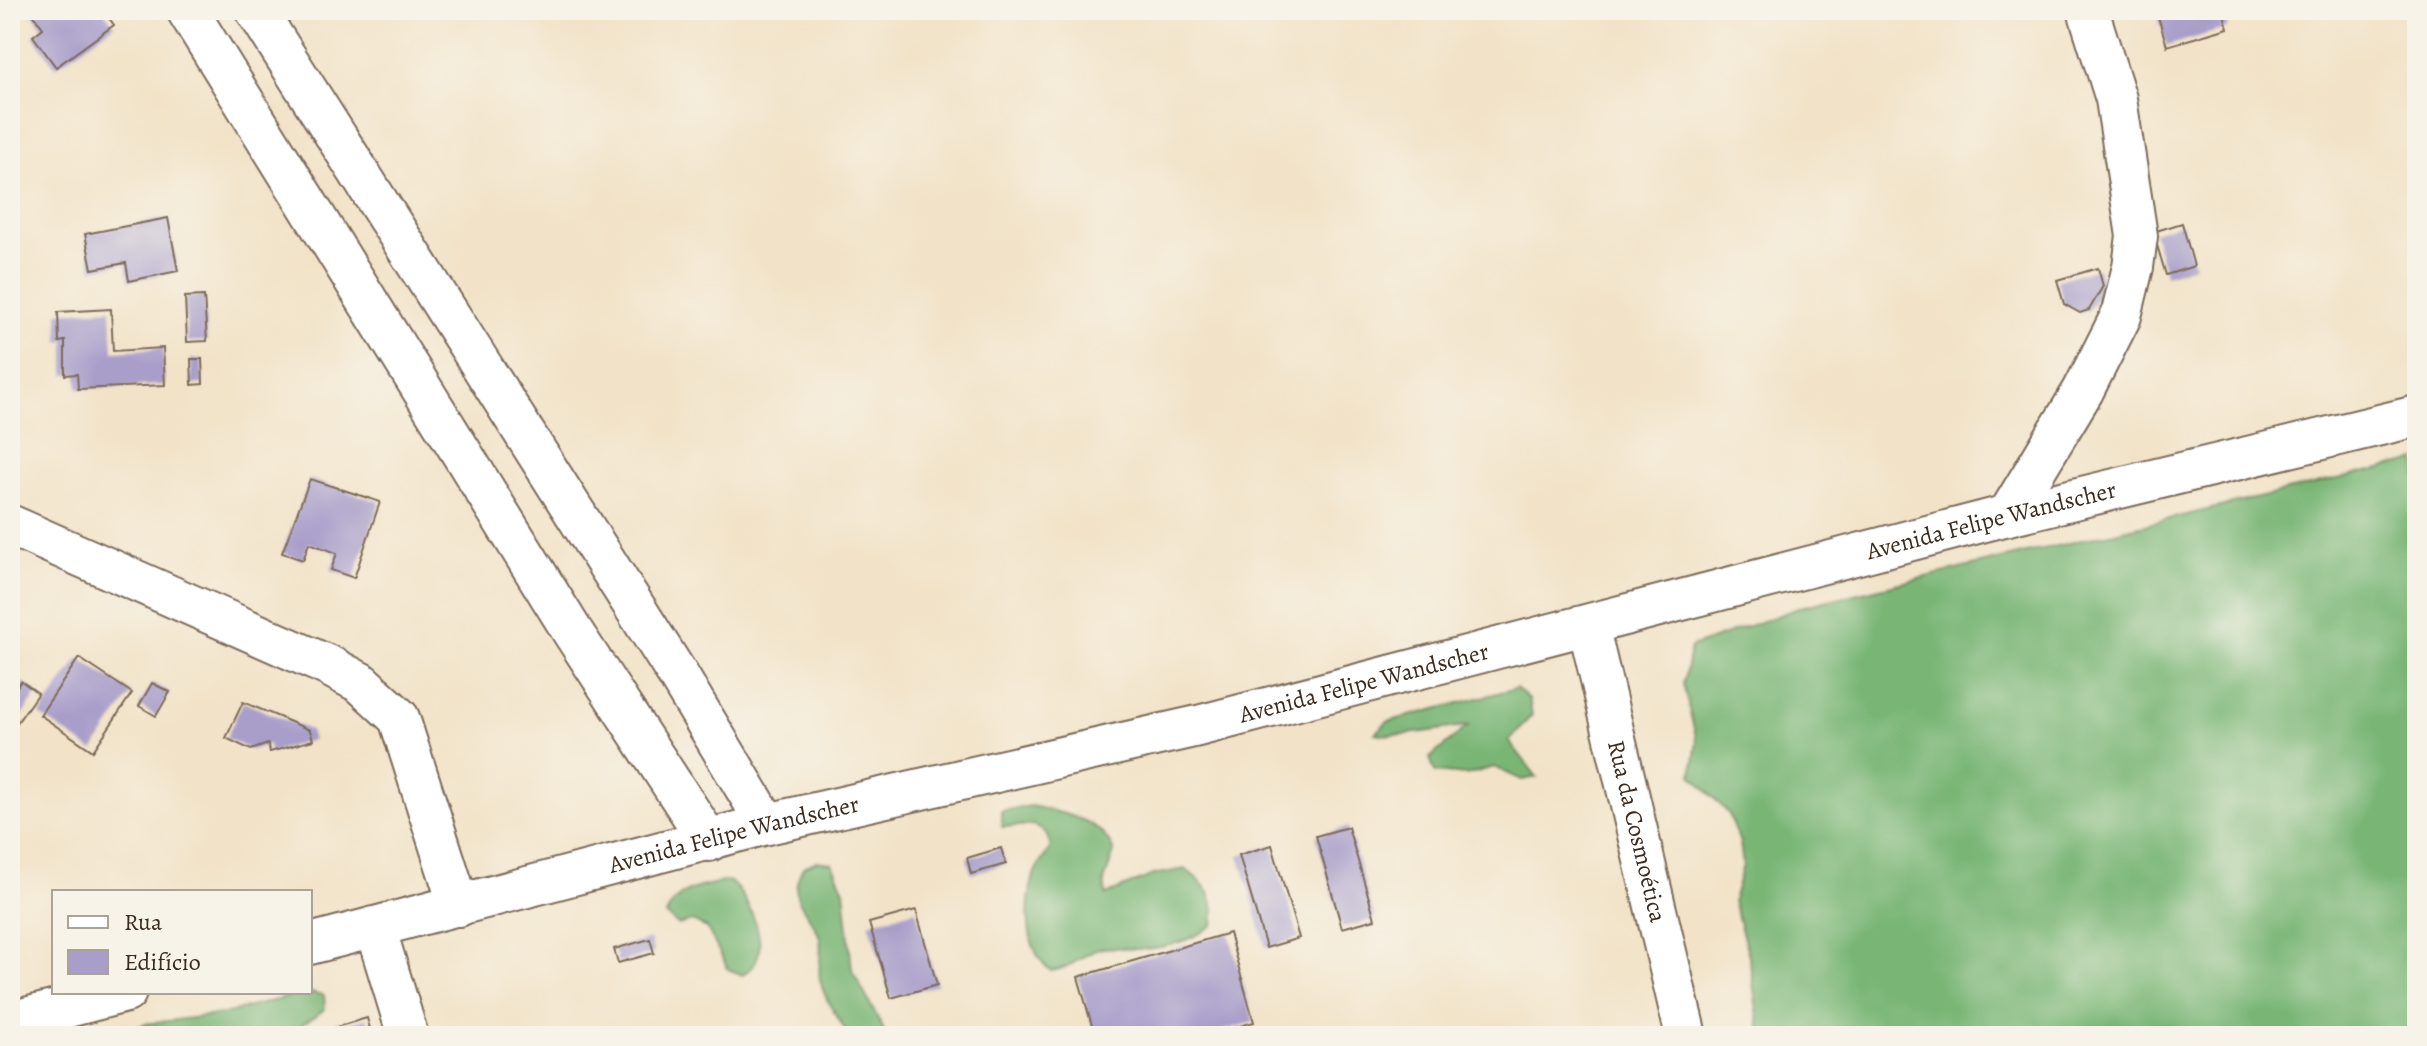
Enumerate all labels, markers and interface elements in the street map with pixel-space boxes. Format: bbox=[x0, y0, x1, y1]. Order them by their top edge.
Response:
street label: Avenida Felipe Wandscher bbox=[1862, 473, 2119, 567]
street label: Avenida Felipe Wandscher bbox=[1235, 635, 1492, 731]
street label: Rua da Cosmoética bbox=[1600, 737, 1675, 926]
street label: Avenida Felipe Wandscher bbox=[605, 788, 862, 881]
legend bbox=[52, 890, 312, 994]
text: Rua bbox=[124, 906, 163, 938]
text: Edifício bbox=[124, 946, 201, 978]

